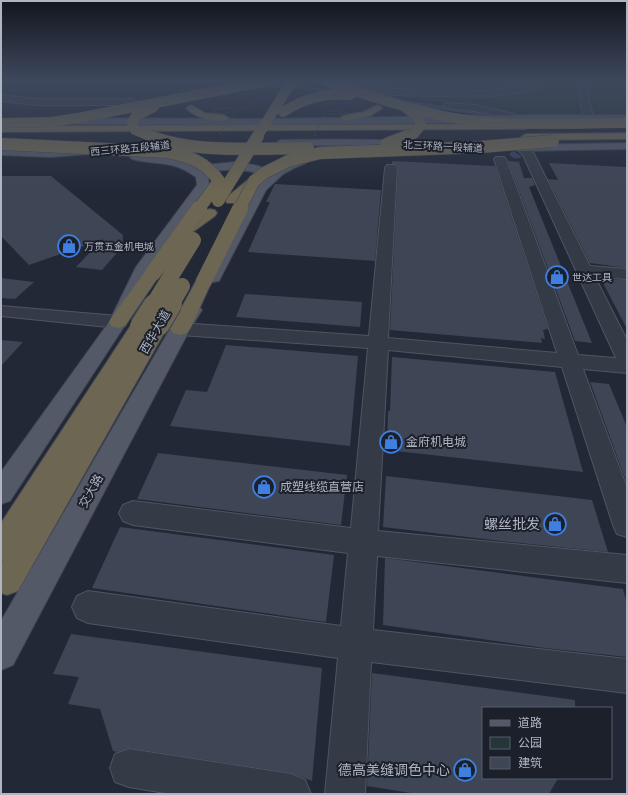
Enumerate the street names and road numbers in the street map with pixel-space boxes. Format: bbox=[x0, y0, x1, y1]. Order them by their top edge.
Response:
street label: 北三环路一段辅道 bbox=[403, 138, 483, 155]
street label: 西三环路五段辅道 bbox=[90, 139, 170, 158]
street label: 西华大道 bbox=[136, 307, 173, 356]
street label: 交大路 bbox=[75, 471, 106, 510]

